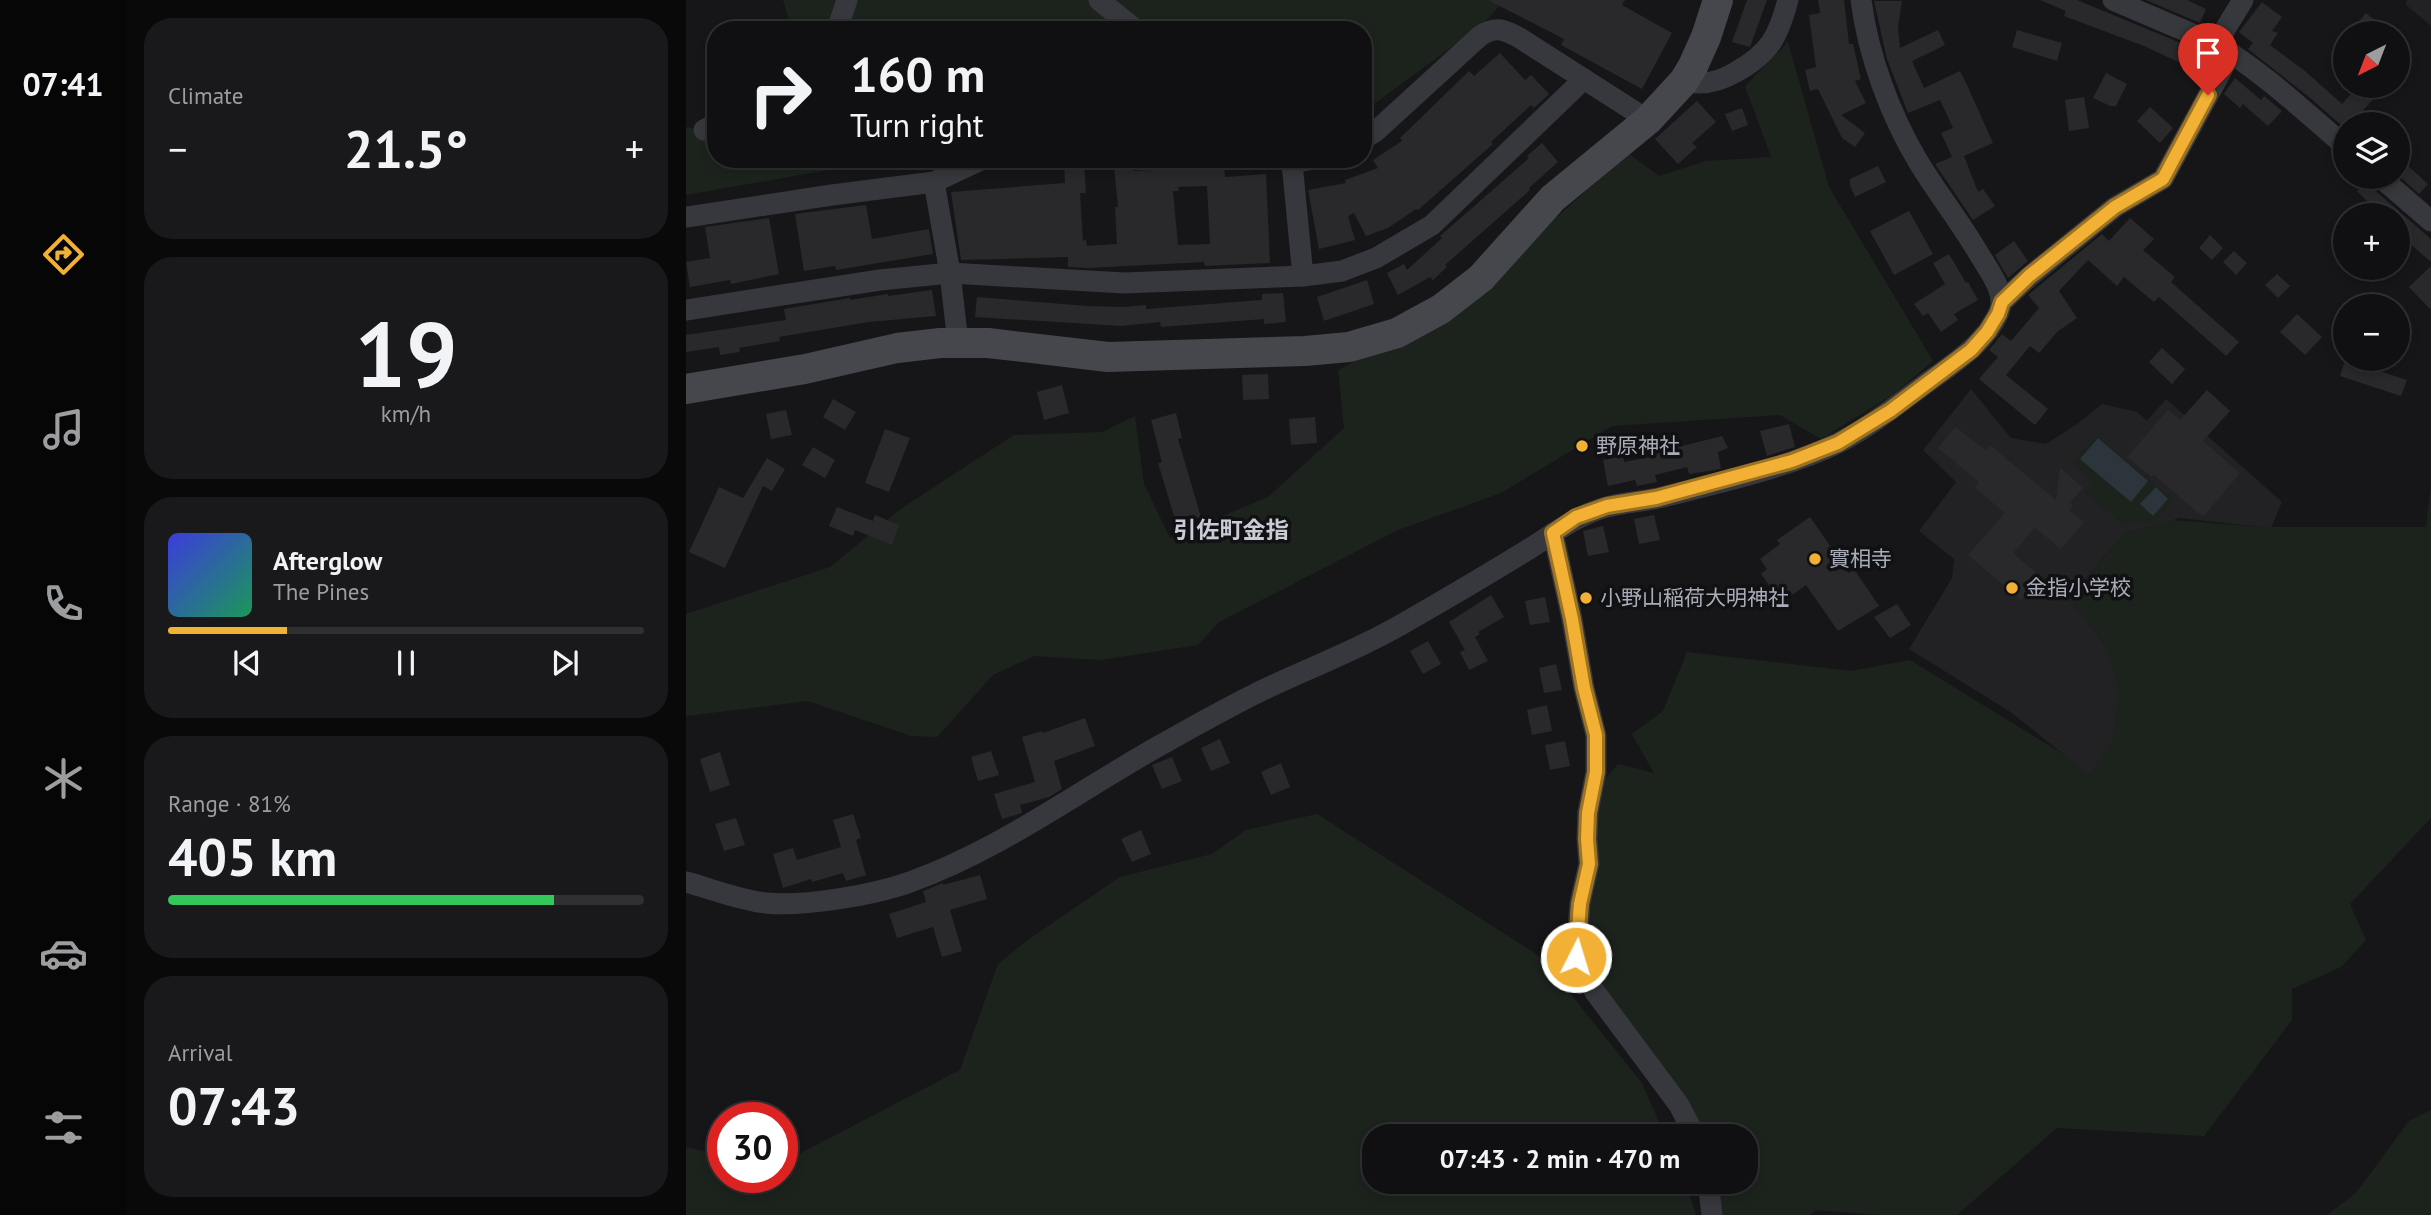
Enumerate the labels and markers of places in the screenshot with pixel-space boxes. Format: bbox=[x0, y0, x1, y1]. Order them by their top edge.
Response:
pin bbox=[2178, 23, 2238, 95]
place label: 野原神社 bbox=[1596, 432, 1680, 459]
marker: 野原神社 bbox=[1574, 438, 1590, 454]
place label: 實相寺 bbox=[1829, 545, 1892, 572]
marker: 實相寺 bbox=[1807, 551, 1823, 567]
place label: 金指小学校 bbox=[2026, 574, 2131, 601]
marker: 金指小学校 bbox=[2004, 580, 2020, 596]
place label: 小野山稲荷大明神社 bbox=[1600, 584, 1789, 611]
marker: 小野山稲荷大明神社 bbox=[1578, 590, 1594, 606]

